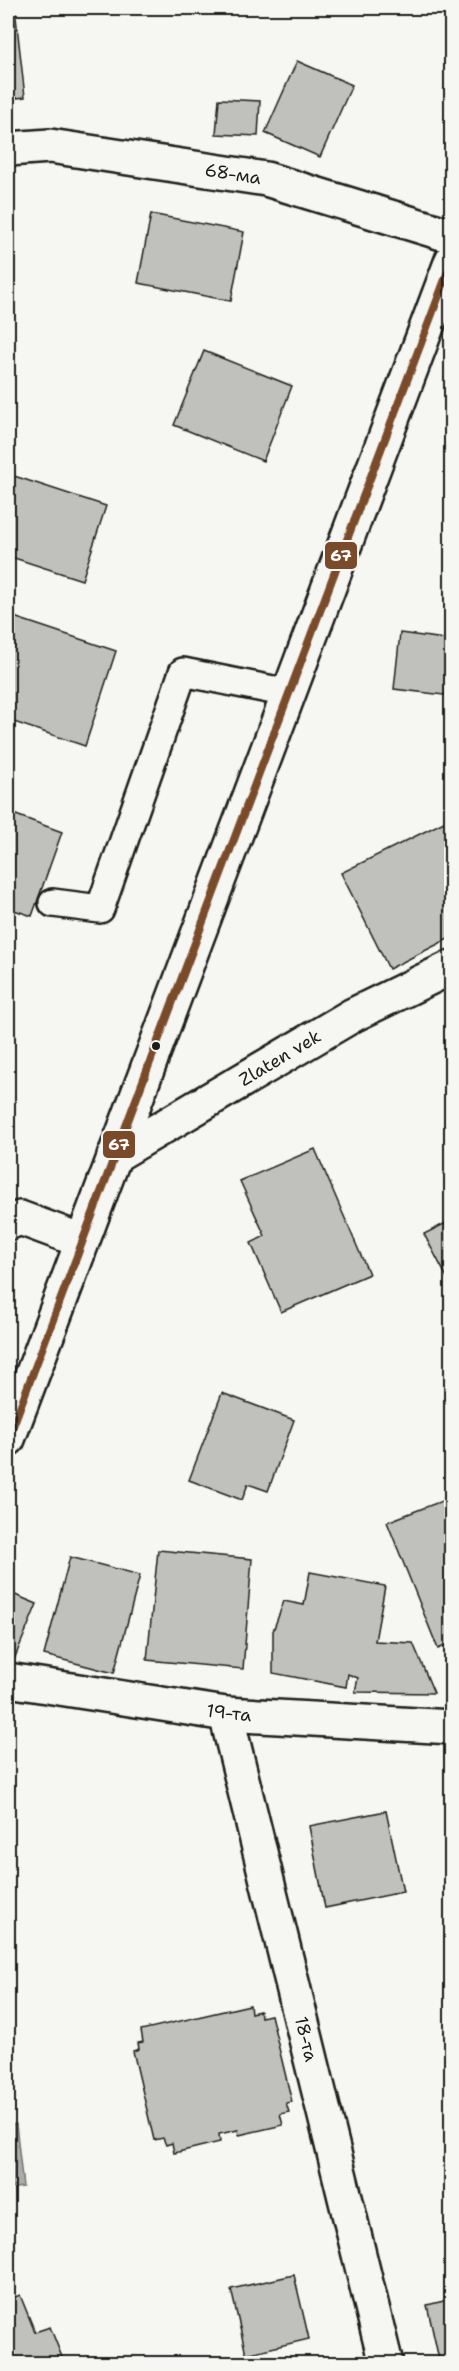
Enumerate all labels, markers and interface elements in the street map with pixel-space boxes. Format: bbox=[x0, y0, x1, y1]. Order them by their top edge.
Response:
street label: 68-ма bbox=[203, 158, 263, 190]
line badge: 67 bbox=[324, 541, 358, 570]
text: 67 bbox=[330, 545, 352, 566]
street label: Zlaten vek bbox=[235, 1024, 325, 1092]
unlabelled marker bbox=[150, 1040, 162, 1052]
line badge: 67 bbox=[102, 1130, 136, 1159]
text: 67 bbox=[108, 1134, 130, 1155]
street label: 19-та bbox=[205, 1699, 253, 1727]
street label: 18-та bbox=[289, 2014, 323, 2064]

